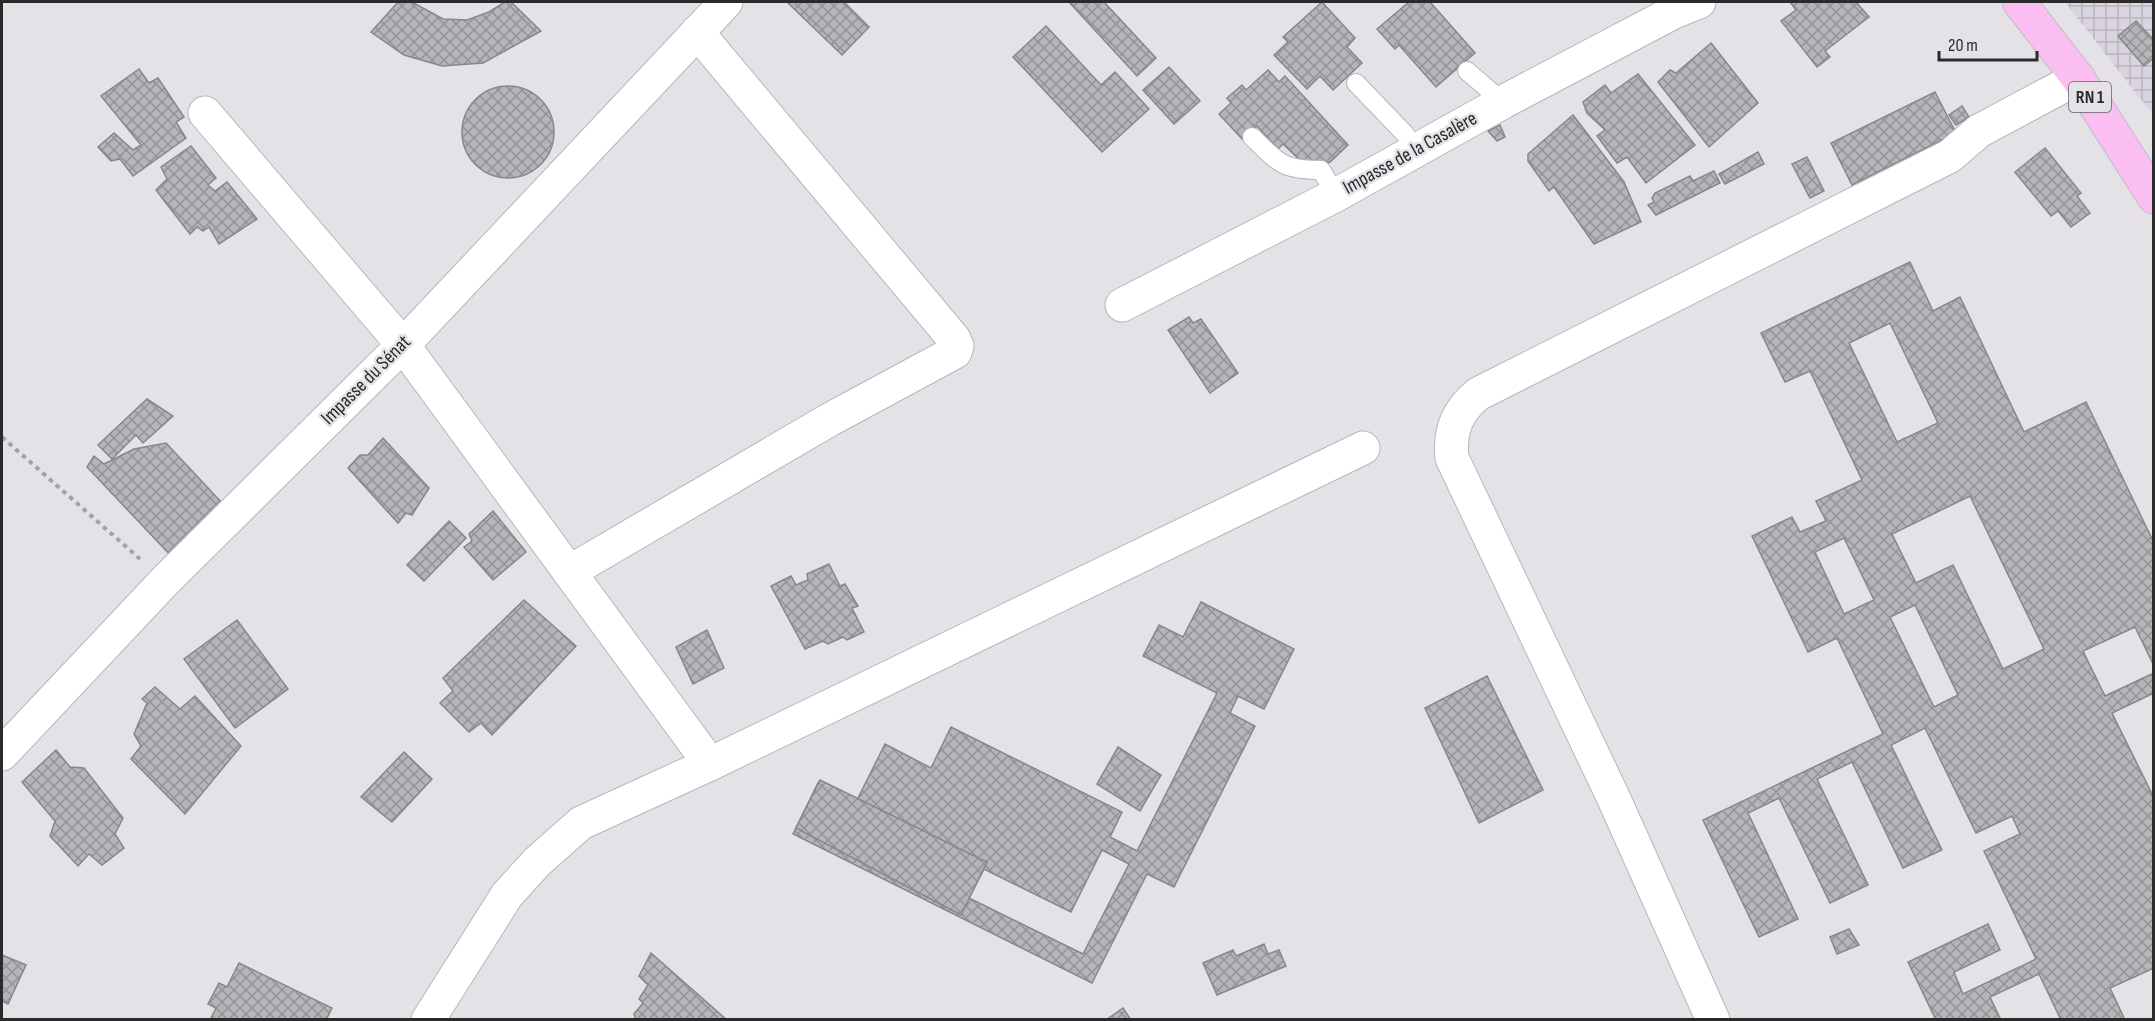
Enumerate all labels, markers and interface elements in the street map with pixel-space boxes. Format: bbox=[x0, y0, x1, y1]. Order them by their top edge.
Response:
scale bar bbox=[1939, 24, 2036, 62]
text: 20 m bbox=[1948, 35, 1978, 56]
road number: RN 1 bbox=[2069, 82, 2111, 112]
street label: Impasse de la Casalère bbox=[1339, 106, 1481, 200]
street label: Impasse du Sénat bbox=[316, 330, 416, 430]

